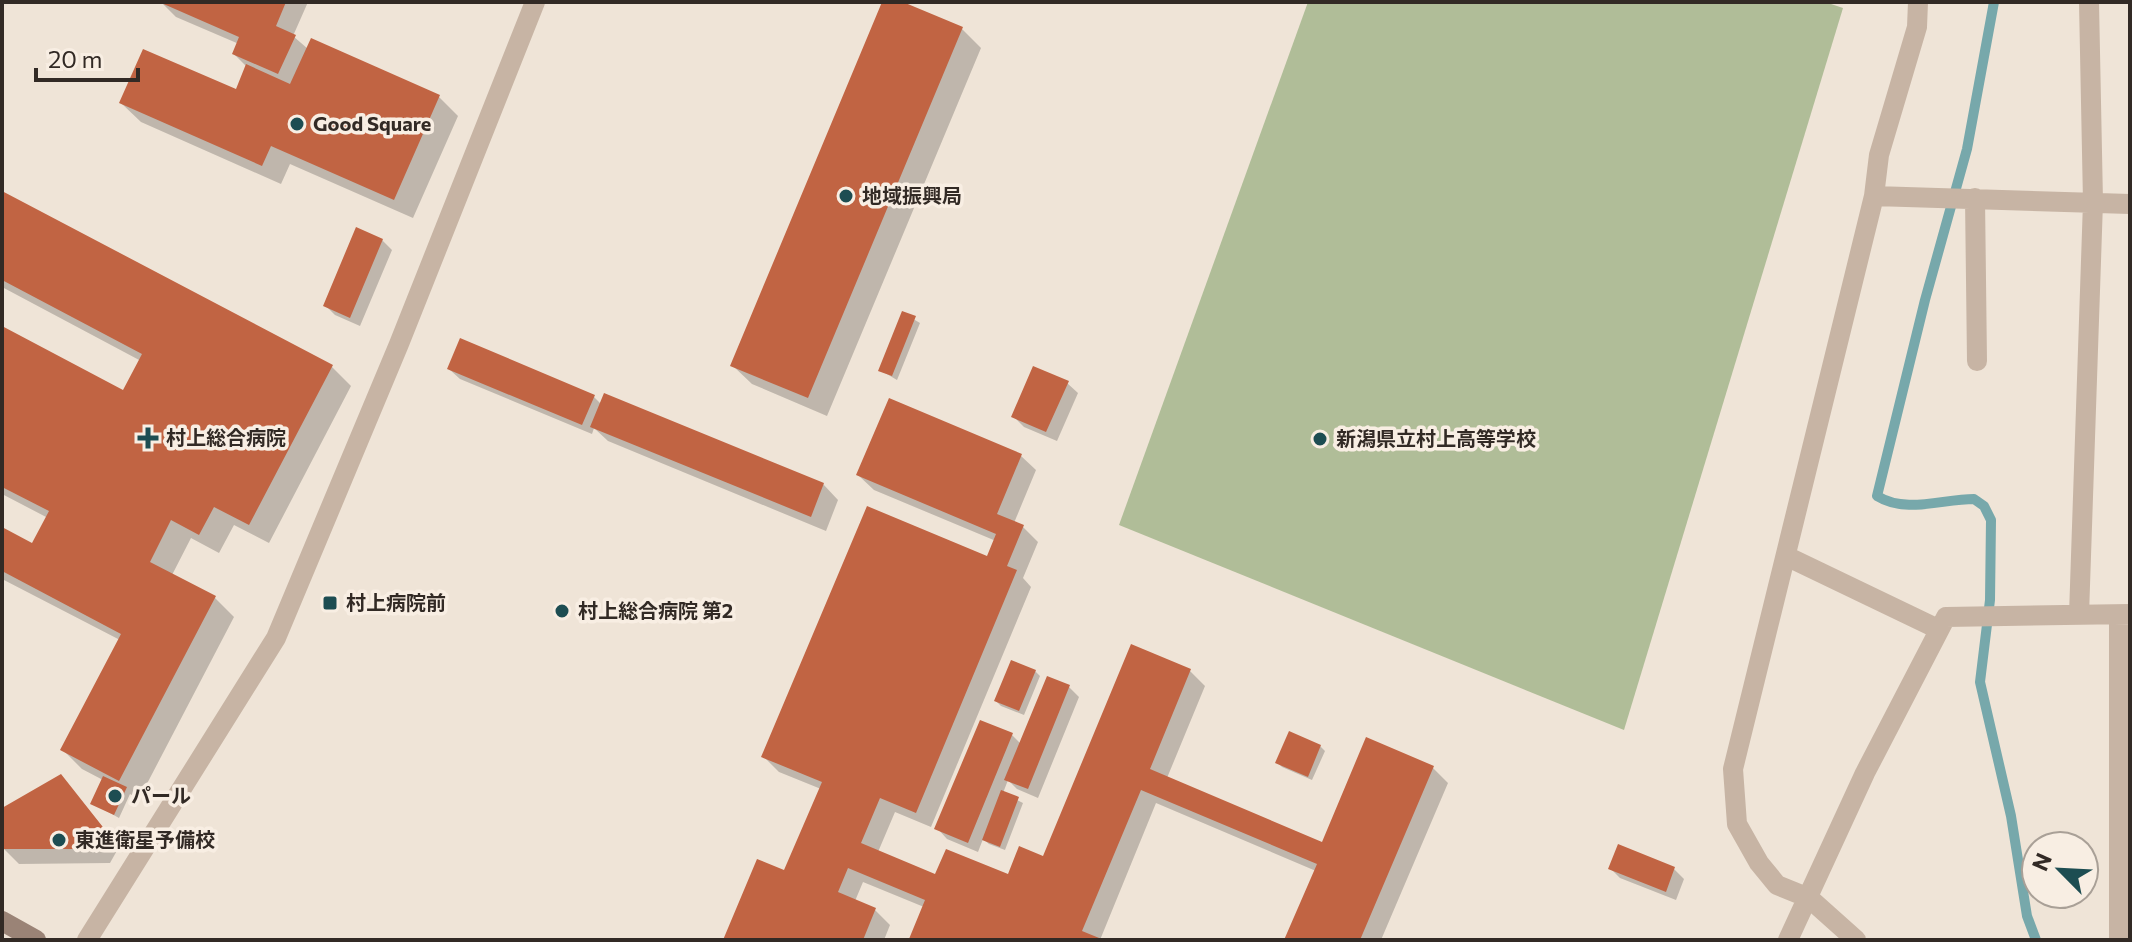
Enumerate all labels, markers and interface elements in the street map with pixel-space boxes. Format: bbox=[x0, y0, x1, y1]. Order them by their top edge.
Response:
scale bar bbox=[36, 32, 138, 82]
text: 20 m bbox=[48, 44, 102, 73]
place label: Good Square bbox=[313, 111, 431, 135]
marker: Good Square bbox=[288, 115, 306, 133]
place label: 地域振興局 bbox=[862, 183, 962, 207]
marker: 地域振興局 bbox=[837, 187, 855, 205]
place label: 村上総合病院 bbox=[166, 425, 286, 449]
place label: 新潟県立村上高等学校 bbox=[1336, 426, 1536, 450]
marker: 村上総合病院 bbox=[137, 427, 159, 449]
marker: 新潟県立村上高等学校 bbox=[1311, 430, 1329, 448]
place label: 村上病院前 bbox=[346, 590, 446, 614]
marker: 村上病院前 bbox=[321, 594, 339, 612]
place label: 村上総合病院 第2 bbox=[578, 598, 733, 622]
marker: 村上総合病院 第2 bbox=[553, 602, 571, 620]
place label: パール bbox=[131, 783, 191, 807]
marker: パール bbox=[106, 787, 124, 805]
place label: 東進衛星予備校 bbox=[75, 827, 215, 851]
north arrow bbox=[2020, 830, 2100, 910]
marker: 東進衛星予備校 bbox=[50, 831, 68, 849]
text: N bbox=[2026, 849, 2057, 875]

